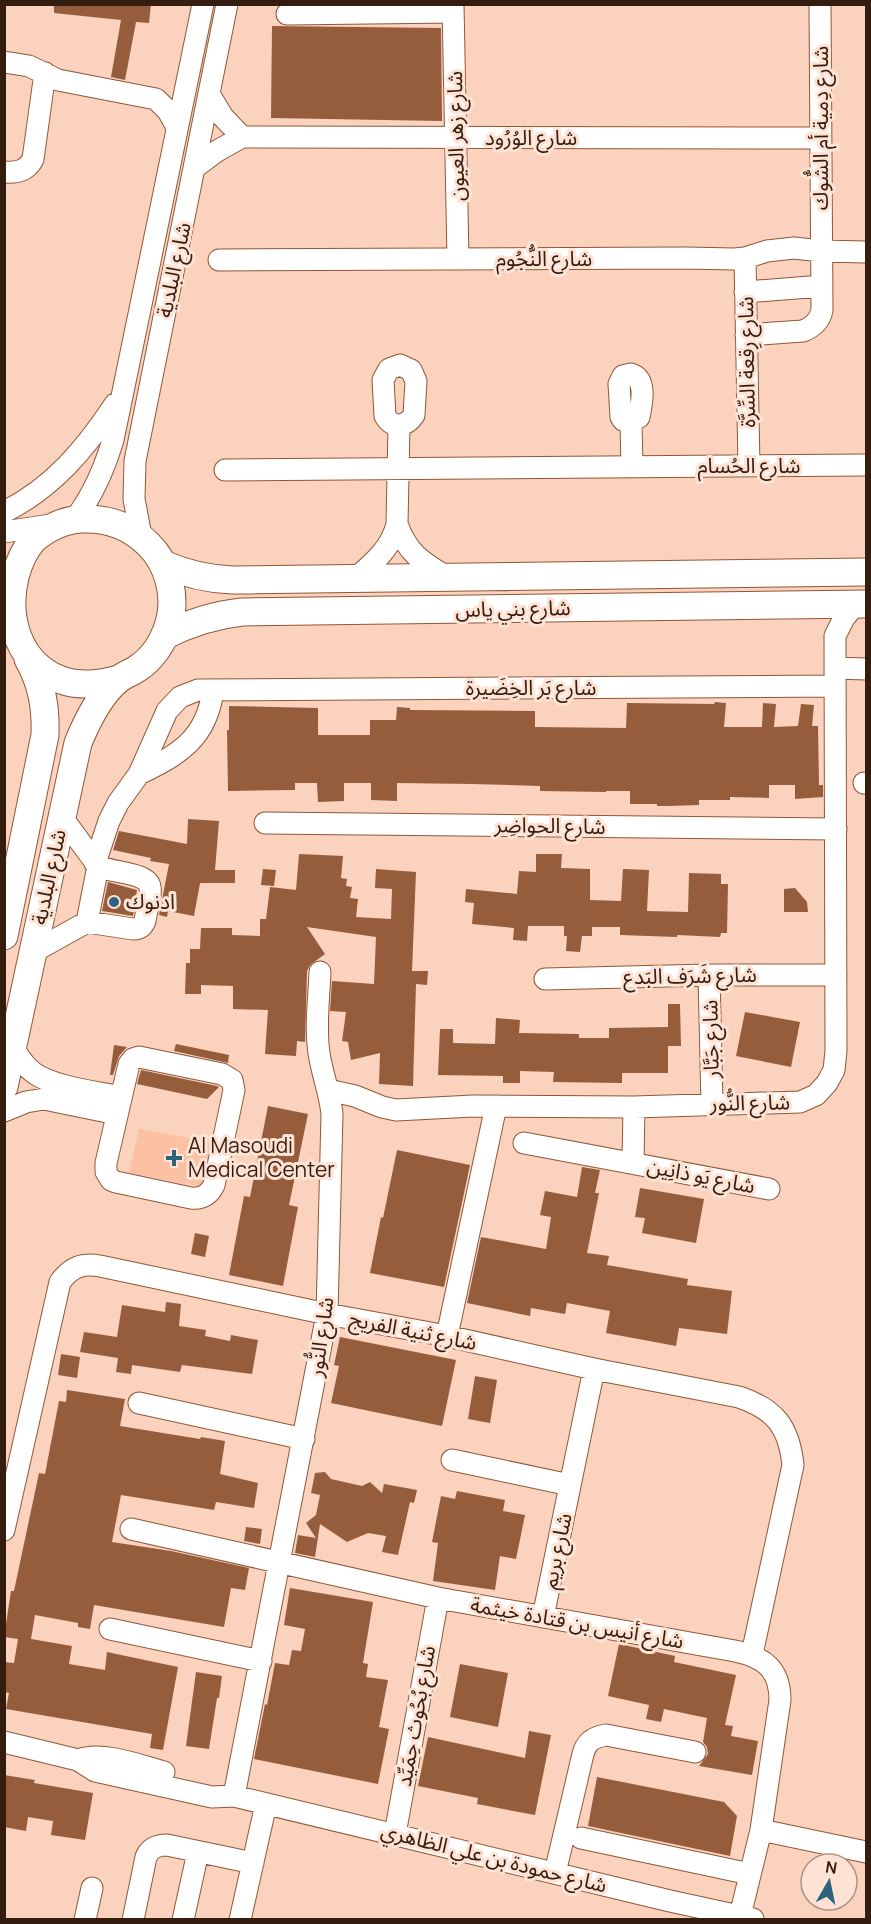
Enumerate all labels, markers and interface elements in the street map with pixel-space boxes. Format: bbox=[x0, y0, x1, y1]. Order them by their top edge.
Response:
street label: شارع دِمية أم الشُّوك bbox=[803, 46, 837, 210]
street label: شارع زهر العيون bbox=[440, 71, 472, 201]
street label: شارع الوُرُود bbox=[485, 123, 577, 153]
street label: شارع البلدية bbox=[149, 220, 199, 320]
street label: شارع النُّجُوم bbox=[496, 244, 592, 275]
street label: شارع رِقعة السِّرَّة bbox=[731, 296, 764, 428]
street label: شارع الحُسام bbox=[697, 451, 801, 482]
street label: شارع بني ياس bbox=[455, 593, 571, 626]
street label: شارع بَر الخِضَيرة bbox=[466, 673, 596, 703]
street label: شارع الحواضِر bbox=[493, 810, 606, 842]
street label: شارع البلدية bbox=[24, 827, 74, 927]
place label: ادنوك bbox=[126, 887, 175, 915]
marker: ادنوك bbox=[107, 895, 121, 909]
street label: شارع شَرَف البَدع bbox=[623, 960, 757, 992]
street label: شارع جَبَّار bbox=[695, 999, 727, 1080]
street label: شارع النُّور bbox=[709, 1087, 790, 1119]
place label: Al Masoudi Medical Center bbox=[188, 1131, 335, 1183]
marker: Al Masoudi Medical Center bbox=[165, 1149, 183, 1167]
street label: شارع يَو ذانِين bbox=[644, 1151, 758, 1201]
street label: شارع النُّور bbox=[300, 1295, 341, 1380]
street label: شارع ثنية الفريج bbox=[347, 1304, 479, 1358]
street label: شارع بريم bbox=[534, 1510, 580, 1592]
street label: شارع أنيس بن قتادة خيثمة bbox=[468, 1589, 686, 1657]
street label: شارع بُحُوث حِمَيِّد bbox=[389, 1643, 443, 1789]
street label: شارع حمودة بن علي الظاهري bbox=[378, 1815, 610, 1901]
north arrow bbox=[799, 1852, 859, 1912]
text: N bbox=[824, 1855, 839, 1879]

